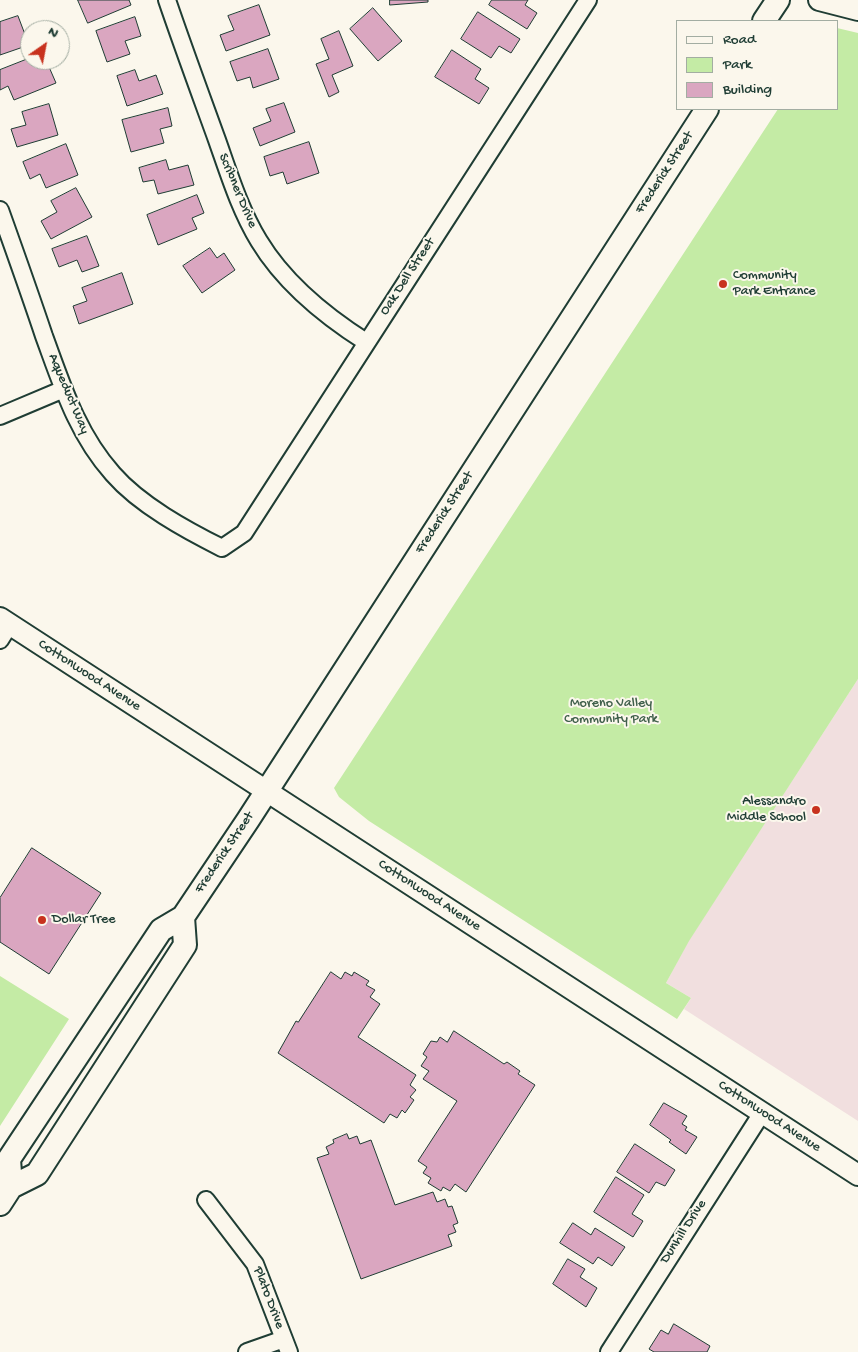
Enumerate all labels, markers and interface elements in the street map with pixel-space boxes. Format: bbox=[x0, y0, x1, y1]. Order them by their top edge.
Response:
north arrow bbox=[20, 20, 70, 70]
legend bbox=[676, 20, 838, 110]
text: N bbox=[44, 23, 61, 42]
text: Road bbox=[723, 31, 756, 49]
text: Park bbox=[723, 56, 752, 74]
text: Building bbox=[723, 81, 772, 99]
street label: Frederick Street bbox=[632, 129, 698, 217]
street label: Scribner Drive bbox=[214, 151, 260, 231]
street label: Oak Dell Street bbox=[377, 235, 439, 319]
place label: Community Park Entrance bbox=[733, 268, 815, 300]
marker: Community Park Entrance bbox=[717, 278, 729, 290]
street label: Aqueduct Way bbox=[44, 351, 92, 437]
street label: Frederick Street bbox=[412, 469, 478, 557]
street label: Cottonwood Avenue bbox=[34, 636, 144, 716]
park label: Moreno Valley Community Park bbox=[564, 696, 658, 729]
place label: Alessandro Middle School bbox=[727, 794, 806, 826]
marker: Alessandro Middle School bbox=[810, 804, 822, 816]
street label: Frederick Street bbox=[192, 809, 258, 897]
street label: Cottonwood Avenue bbox=[374, 856, 484, 936]
place label: Dollar Tree bbox=[52, 912, 115, 928]
marker: Dollar Tree bbox=[36, 914, 48, 926]
street label: Cottonwood Avenue bbox=[714, 1077, 824, 1157]
street label: Dunhill Drive bbox=[657, 1197, 711, 1267]
street label: Plato Drive bbox=[248, 1264, 288, 1332]

